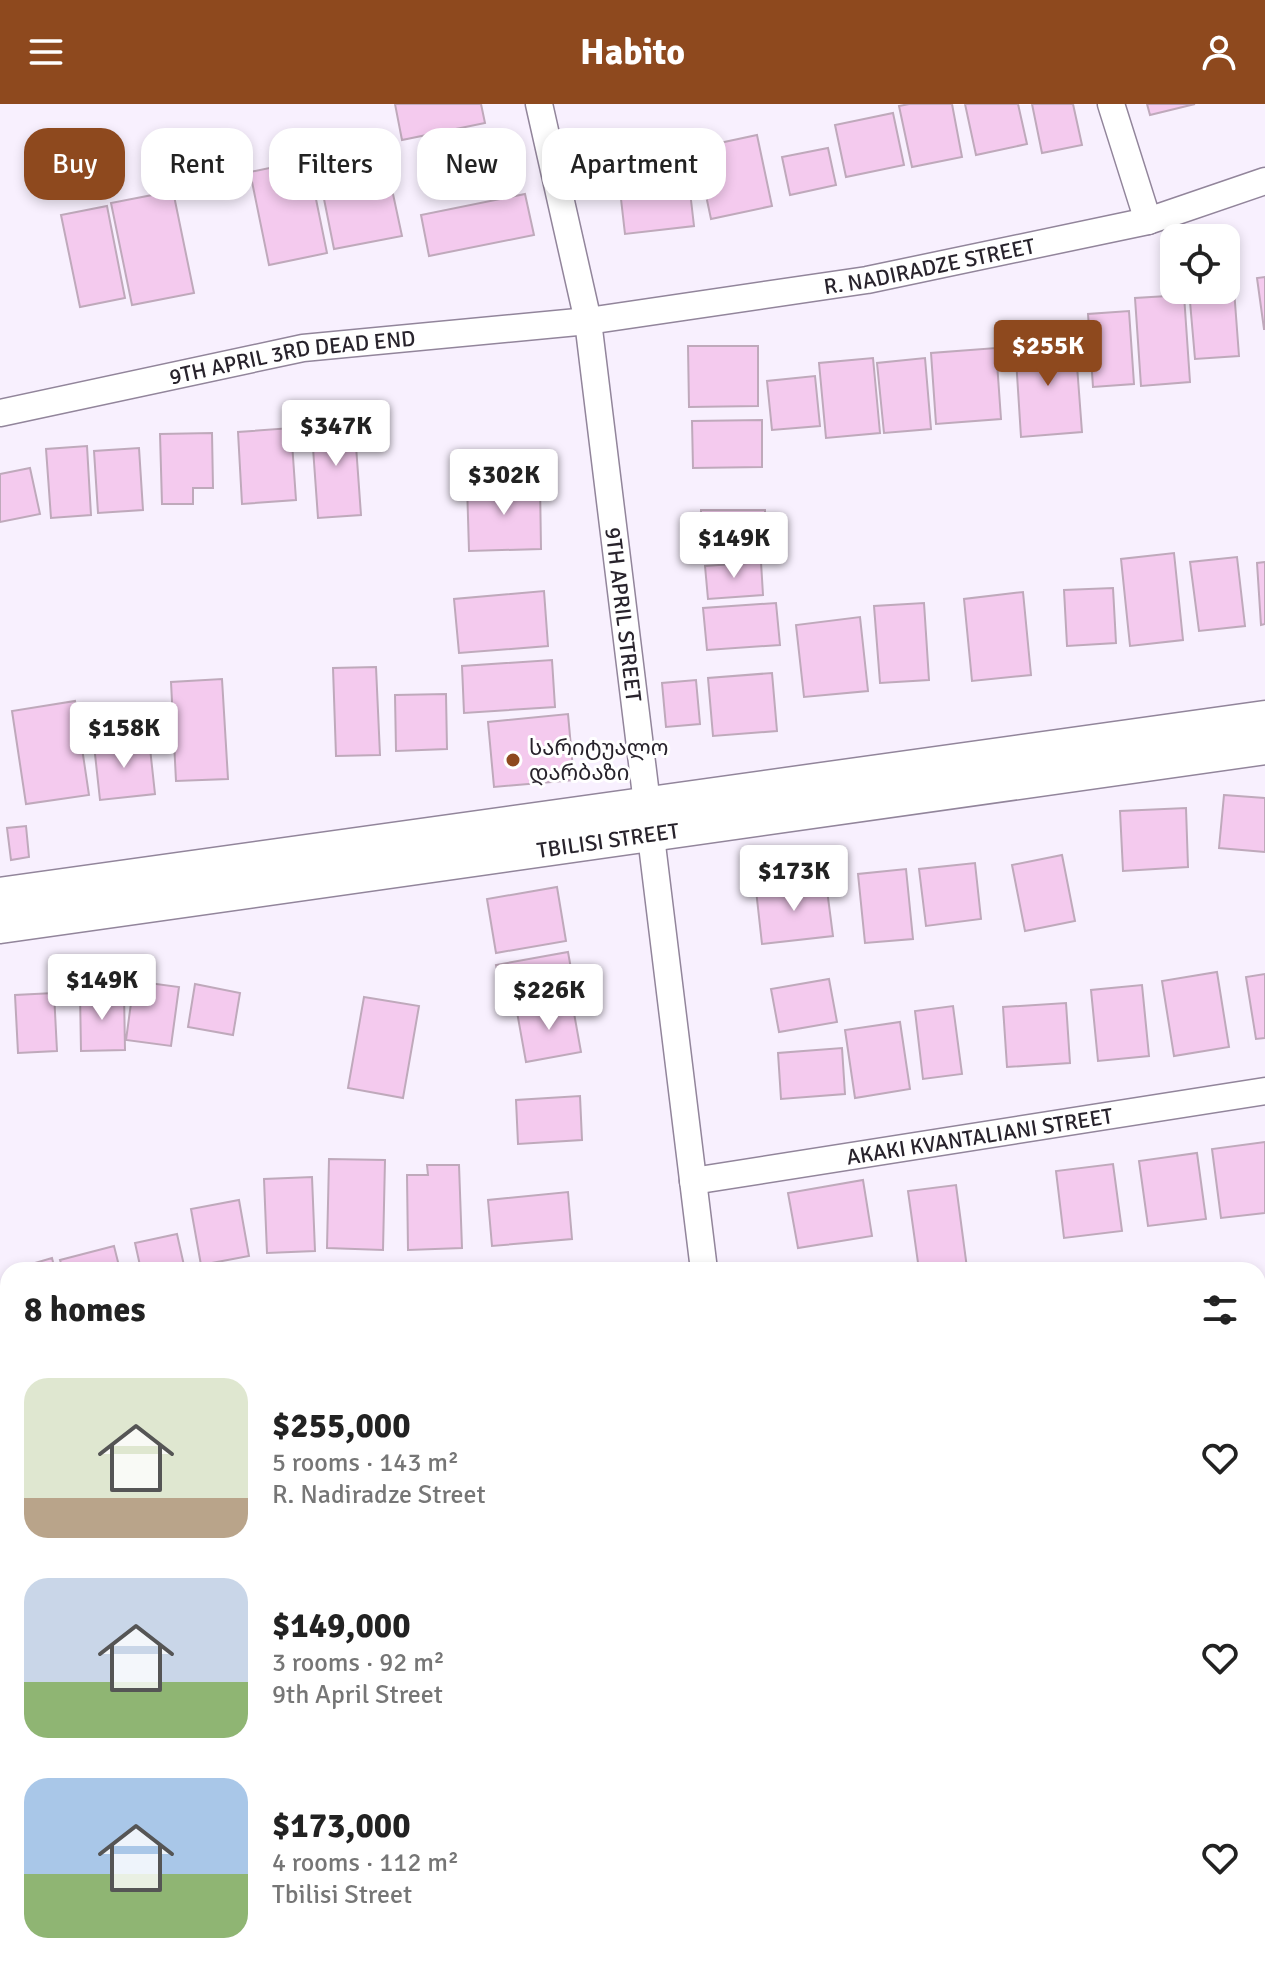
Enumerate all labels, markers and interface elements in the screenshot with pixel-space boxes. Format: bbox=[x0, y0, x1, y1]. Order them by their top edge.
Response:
icon: menu bbox=[24, 30, 68, 74]
text: Habito bbox=[580, 30, 685, 75]
icon: person bbox=[1197, 30, 1241, 74]
chip: Buy bbox=[24, 128, 125, 200]
chip: Rent bbox=[141, 128, 253, 200]
chip: Filters bbox=[269, 128, 401, 200]
chip: New bbox=[417, 128, 526, 200]
chip: Apartment bbox=[542, 128, 726, 200]
map controls bbox=[1160, 224, 1240, 304]
button: locate bbox=[1160, 224, 1240, 304]
street label: R. NADIRADZE STREET bbox=[822, 232, 1037, 300]
pin: $255K bbox=[992, 320, 1104, 388]
street label: 9TH APRIL 3RD DEAD END bbox=[167, 324, 417, 390]
text: $255K bbox=[1012, 330, 1084, 362]
pin: $347K bbox=[280, 400, 392, 468]
text: $347K bbox=[300, 410, 372, 442]
pin: $302K bbox=[448, 449, 560, 517]
text: $302K bbox=[468, 459, 540, 491]
pin: $149K bbox=[678, 512, 790, 580]
text: $149K bbox=[698, 522, 770, 554]
street label: 9TH APRIL STREET bbox=[600, 526, 648, 703]
pin: $158K bbox=[68, 702, 180, 770]
text: $158K bbox=[88, 712, 160, 744]
place label: სარიტუალო დარბაზი bbox=[529, 734, 668, 786]
marker: სარიტუალო დარბაზი bbox=[504, 751, 522, 769]
street label: TBILISI STREET bbox=[535, 817, 681, 863]
pin: $173K bbox=[738, 845, 850, 913]
text: $173K bbox=[758, 855, 830, 887]
pin: $149K bbox=[46, 954, 158, 1022]
text: $149K bbox=[66, 964, 138, 996]
pin: $226K bbox=[493, 964, 605, 1032]
text: $226K bbox=[513, 974, 585, 1006]
street label: AKAKI KVANTALIANI STREET bbox=[844, 1102, 1115, 1170]
icon: filters bbox=[1198, 1288, 1242, 1332]
text: 8 homes bbox=[24, 1289, 145, 1331]
text: $255,000 bbox=[272, 1405, 411, 1447]
icon: home bbox=[88, 1410, 184, 1506]
icon: heart bbox=[1198, 1436, 1242, 1480]
text: 5 rooms · 143 m² bbox=[272, 1447, 459, 1479]
text: R. Nadiradze Street bbox=[272, 1479, 486, 1511]
text: $149,000 bbox=[272, 1605, 411, 1647]
icon: home bbox=[88, 1610, 184, 1706]
icon: heart bbox=[1198, 1636, 1242, 1680]
text: 3 rooms · 92 m² bbox=[272, 1647, 445, 1679]
text: 9th April Street bbox=[272, 1679, 443, 1711]
text: $173,000 bbox=[272, 1805, 411, 1847]
icon: home bbox=[88, 1810, 184, 1906]
icon: heart bbox=[1198, 1836, 1242, 1880]
text: 4 rooms · 112 m² bbox=[272, 1847, 459, 1879]
text: Tbilisi Street bbox=[272, 1879, 412, 1911]

